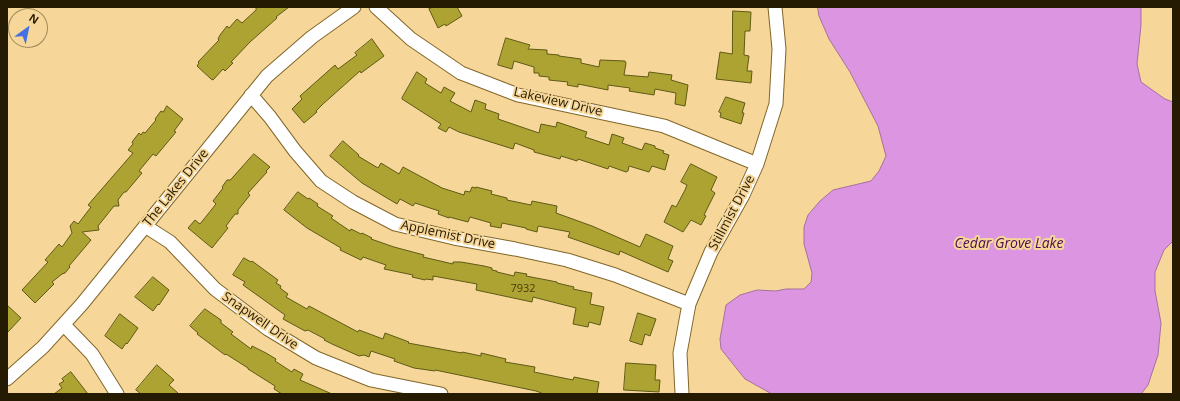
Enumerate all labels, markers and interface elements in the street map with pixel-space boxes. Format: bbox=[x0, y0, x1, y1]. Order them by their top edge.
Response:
north arrow bbox=[8, 8, 48, 48]
text: N bbox=[26, 10, 42, 27]
street label: Lakeview Drive bbox=[512, 84, 604, 120]
street label: The Lakes Drive bbox=[140, 146, 212, 230]
street label: Stillmist Drive bbox=[706, 173, 758, 253]
street label: Applemist Drive bbox=[399, 217, 497, 253]
water label: Cedar Grove Lake bbox=[955, 236, 1063, 252]
house number: 7932 bbox=[510, 282, 536, 296]
street label: Snapwell Drive bbox=[219, 289, 301, 353]

